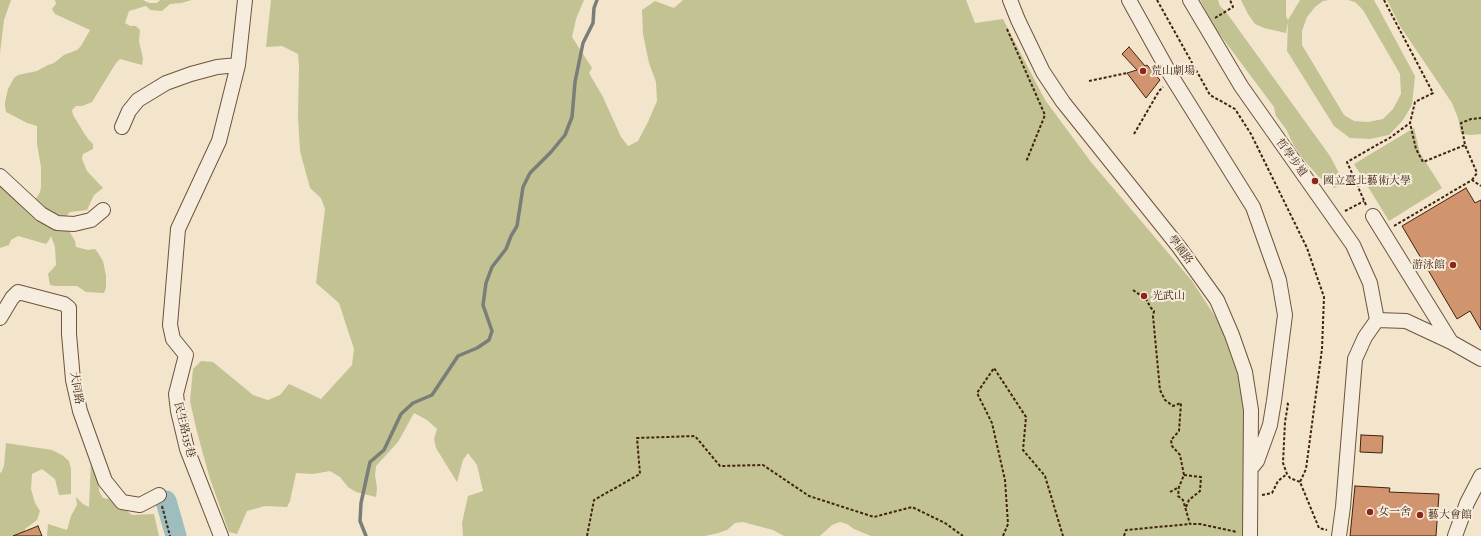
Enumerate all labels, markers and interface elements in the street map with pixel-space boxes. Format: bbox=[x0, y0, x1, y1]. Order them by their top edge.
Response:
place label: 荒山劇場 bbox=[1151, 64, 1195, 78]
marker: 荒山劇場 bbox=[1138, 66, 1148, 76]
street label: 哲學步道 bbox=[1273, 136, 1309, 180]
place label: 國立臺北藝術大學 bbox=[1323, 174, 1411, 188]
marker: 國立臺北藝術大學 bbox=[1310, 176, 1320, 186]
street label: 學園路 bbox=[1165, 233, 1195, 267]
place label: 游泳館 bbox=[1412, 258, 1445, 272]
marker: 游泳館 bbox=[1448, 260, 1458, 270]
place label: 光武山 bbox=[1152, 289, 1185, 303]
marker: 光武山 bbox=[1139, 291, 1149, 301]
street label: 大同路 bbox=[67, 371, 85, 405]
street label: 民生路135巷 bbox=[171, 401, 197, 459]
place label: 女一舍 bbox=[1378, 505, 1411, 519]
marker: 女一舍 bbox=[1365, 507, 1375, 517]
place label: 藝大會館 bbox=[1428, 508, 1472, 522]
marker: 藝大會館 bbox=[1415, 510, 1425, 520]

